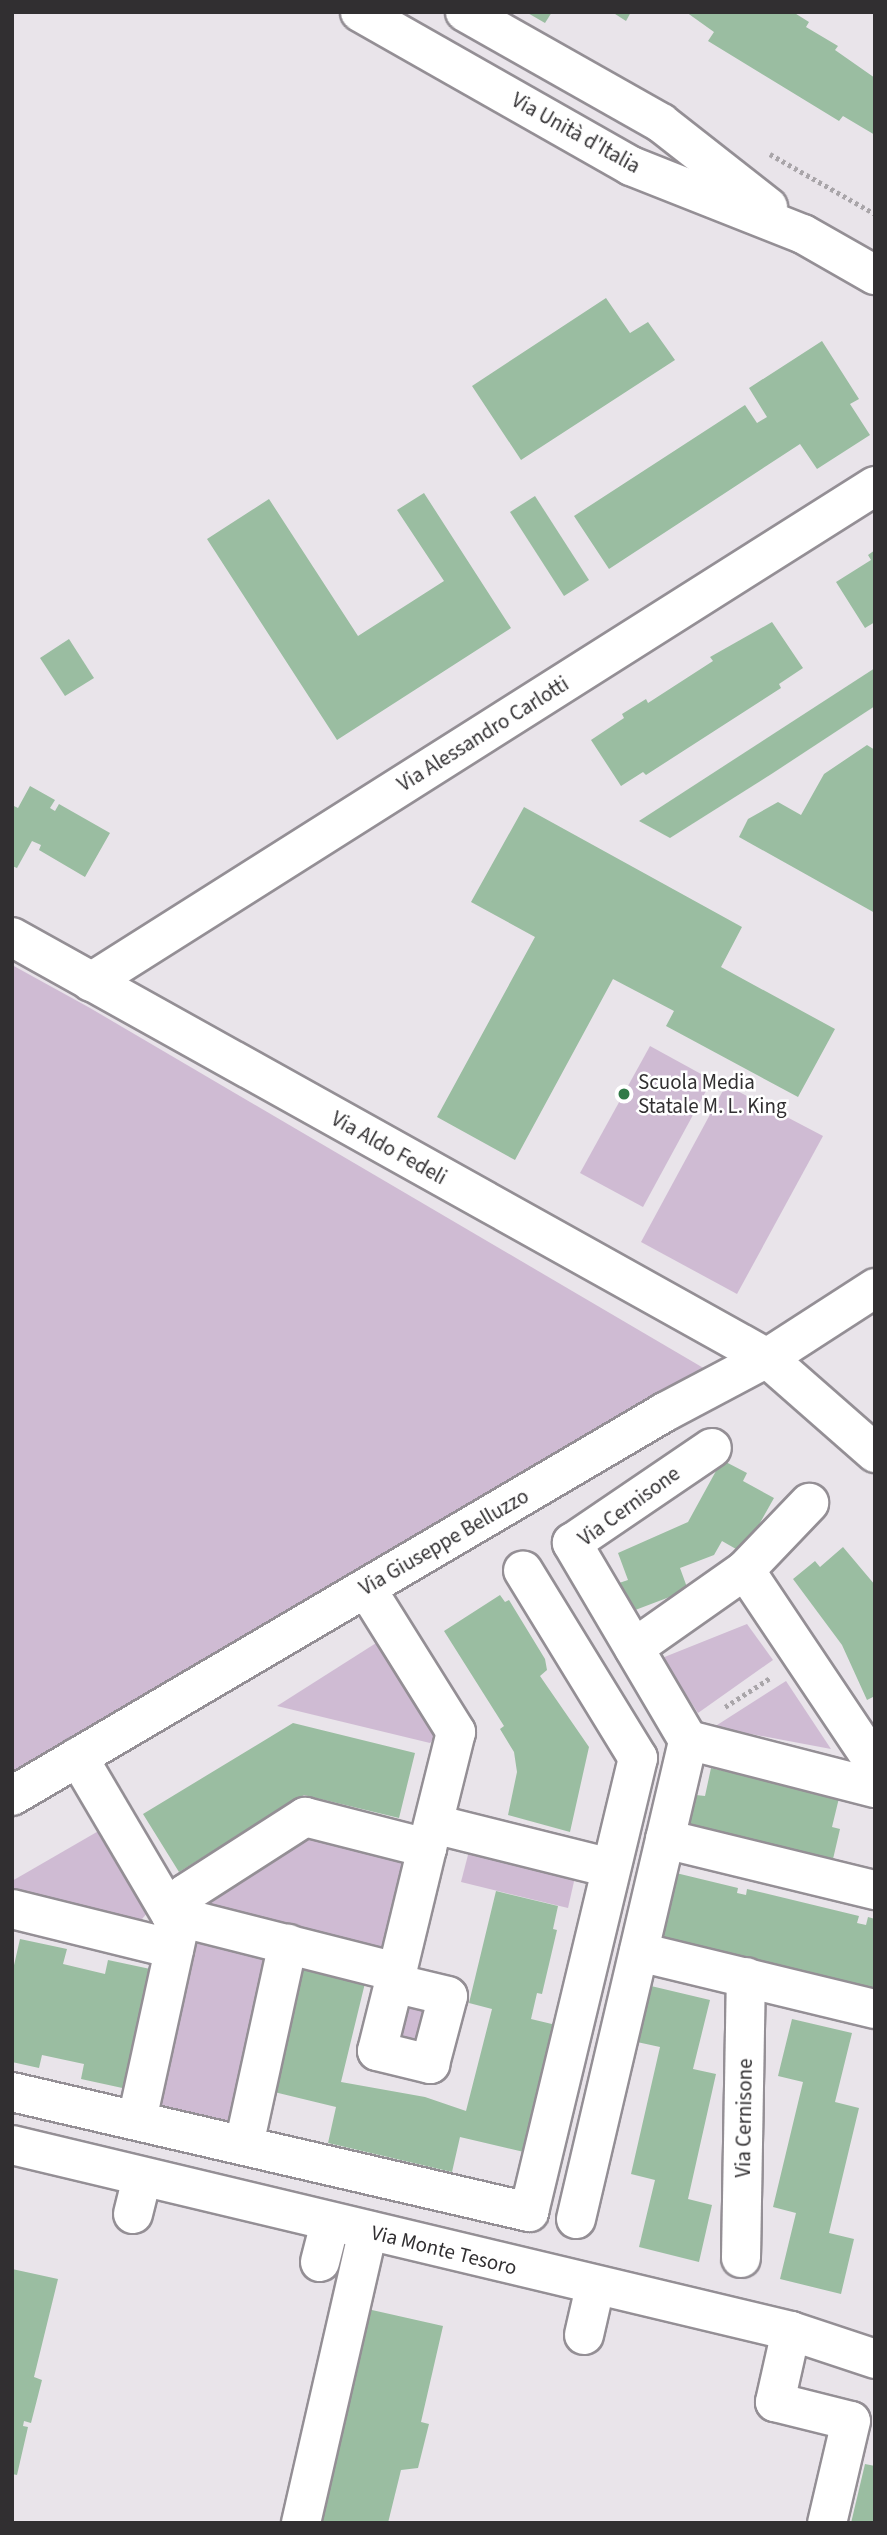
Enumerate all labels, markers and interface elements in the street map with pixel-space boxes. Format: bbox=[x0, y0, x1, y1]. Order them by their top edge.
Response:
street label: Via Unità d'Italia bbox=[507, 87, 645, 179]
street label: Via Alessandro Carlotti bbox=[393, 671, 573, 797]
place label: Scuola Media Statale M. L. King bbox=[638, 1069, 787, 1119]
marker: Scuola Media Statale M. L. King bbox=[616, 1086, 632, 1102]
street label: Via Aldo Fedeli bbox=[327, 1106, 451, 1190]
street label: Via Cernisone bbox=[573, 1461, 685, 1551]
street label: Via Giuseppe Belluzzo bbox=[355, 1483, 533, 1601]
street label: Via Cernisone bbox=[730, 2058, 758, 2178]
street label: Via Monte Tesoro bbox=[369, 2220, 519, 2280]

